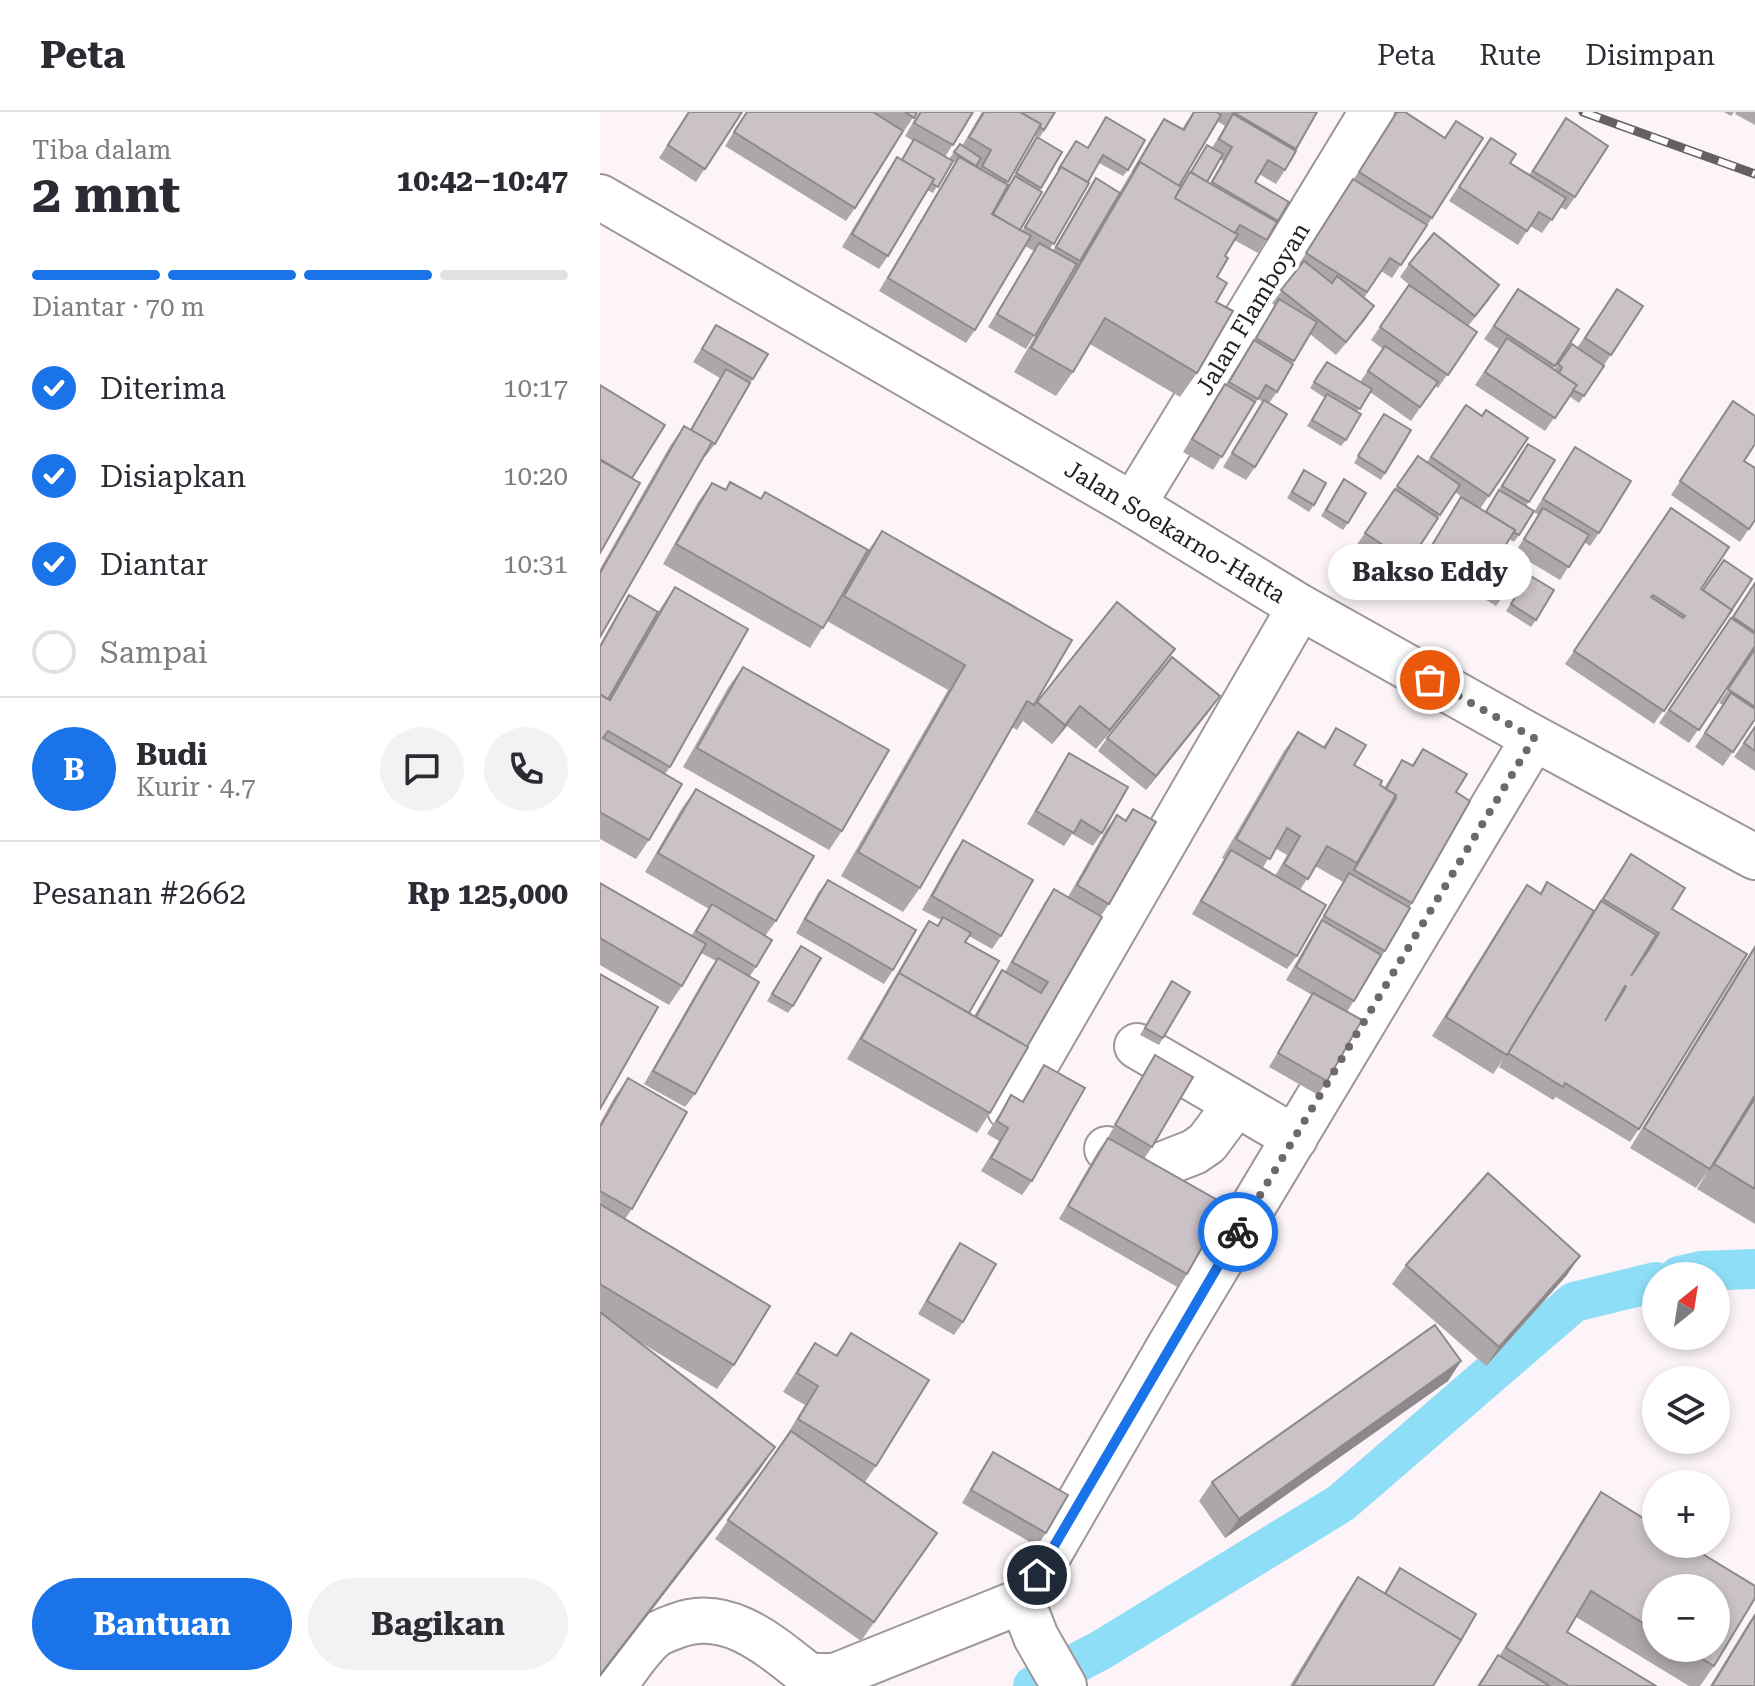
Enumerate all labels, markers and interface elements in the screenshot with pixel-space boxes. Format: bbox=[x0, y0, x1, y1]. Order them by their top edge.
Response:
text: Peta bbox=[40, 33, 125, 77]
text: Peta bbox=[1377, 39, 1435, 72]
text: Rute bbox=[1479, 39, 1541, 72]
text: Disimpan bbox=[1585, 39, 1715, 72]
text: Tiba dalam bbox=[32, 135, 171, 165]
text: 10:42–10:47 bbox=[396, 163, 568, 198]
text: 2 mnt bbox=[32, 164, 180, 225]
street label: Jalan Flamboyan bbox=[1190, 218, 1316, 400]
text: Diantar · 70 m bbox=[32, 292, 205, 322]
icon: check bbox=[32, 366, 76, 410]
text: Diterima bbox=[100, 371, 226, 406]
text: 10:17 bbox=[503, 373, 568, 403]
icon: check bbox=[32, 454, 76, 498]
street label: Jalan Soekarno-Hatta bbox=[1060, 455, 1290, 609]
text: Disiapkan bbox=[100, 459, 246, 494]
text: 10:20 bbox=[503, 461, 568, 491]
icon: check bbox=[32, 542, 76, 586]
callout: Bakso Eddy bbox=[1328, 544, 1532, 600]
text: Diantar bbox=[100, 547, 208, 582]
text: 10:31 bbox=[503, 549, 568, 579]
text: Bakso Eddy bbox=[1352, 557, 1508, 587]
text: Sampai bbox=[100, 635, 208, 670]
pin bbox=[1396, 646, 1464, 714]
icon: bag bbox=[1408, 658, 1452, 702]
button: chat bbox=[380, 727, 464, 811]
button: phone bbox=[484, 727, 568, 811]
text: Budi bbox=[136, 737, 207, 772]
text: B bbox=[63, 752, 85, 787]
text: Kurir · 4.7 bbox=[136, 772, 256, 802]
text: Pesanan #2662 bbox=[32, 876, 246, 911]
text: Rp 125,000 bbox=[407, 876, 568, 911]
courier bbox=[1198, 1192, 1278, 1272]
icon: bike bbox=[1216, 1210, 1260, 1254]
north arrow bbox=[1642, 1262, 1730, 1350]
map controls bbox=[1642, 1262, 1730, 1662]
button: layers bbox=[1642, 1366, 1730, 1454]
button: + bbox=[1642, 1470, 1730, 1558]
pin bbox=[1003, 1541, 1071, 1609]
icon: home bbox=[1015, 1553, 1059, 1597]
button: − bbox=[1642, 1574, 1730, 1662]
button: Bantuan bbox=[32, 1578, 292, 1670]
button: Bagikan bbox=[308, 1578, 568, 1670]

